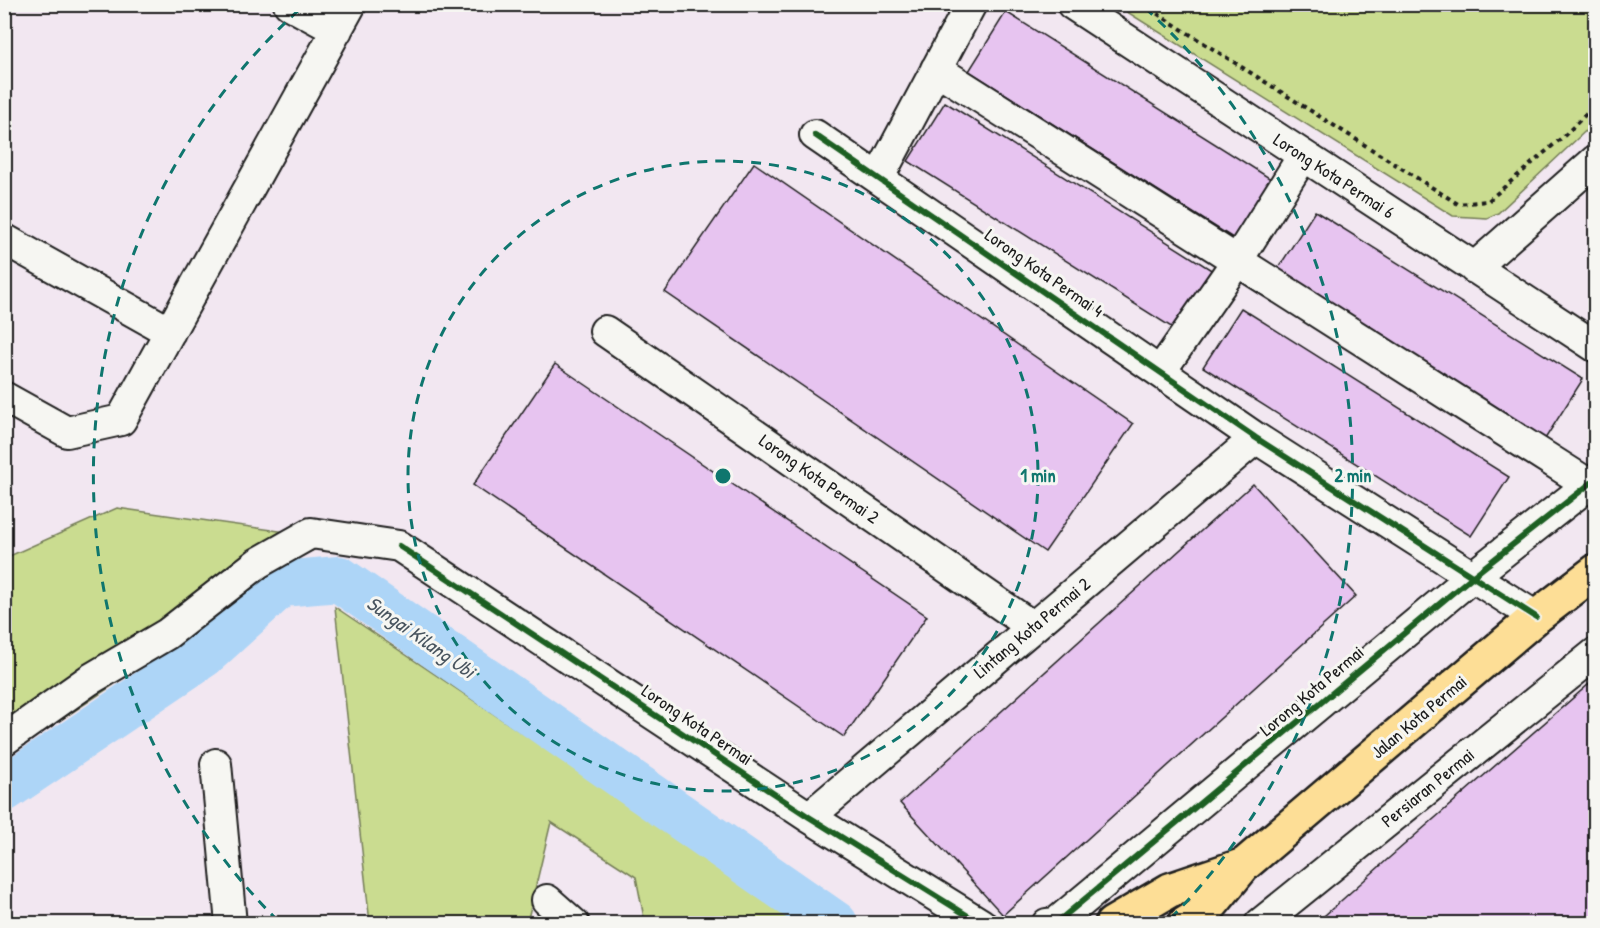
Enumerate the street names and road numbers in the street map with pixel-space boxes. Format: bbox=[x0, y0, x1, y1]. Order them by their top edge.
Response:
street label: Lorong Kota Permai 6 bbox=[1269, 127, 1400, 224]
street label: Lorong Kota Permai 4 bbox=[980, 222, 1109, 323]
street label: Lorong Kota Permai 2 bbox=[754, 428, 885, 530]
street label: Lintang Kota Permai 2 bbox=[968, 571, 1096, 684]
street label: Lorong Kota Permai bbox=[1254, 640, 1369, 742]
street label: Jalan Kota Permai bbox=[1365, 669, 1472, 764]
street label: Lorong Kota Permai bbox=[637, 678, 758, 771]
street label: Persiaran Permai bbox=[1376, 742, 1480, 833]

